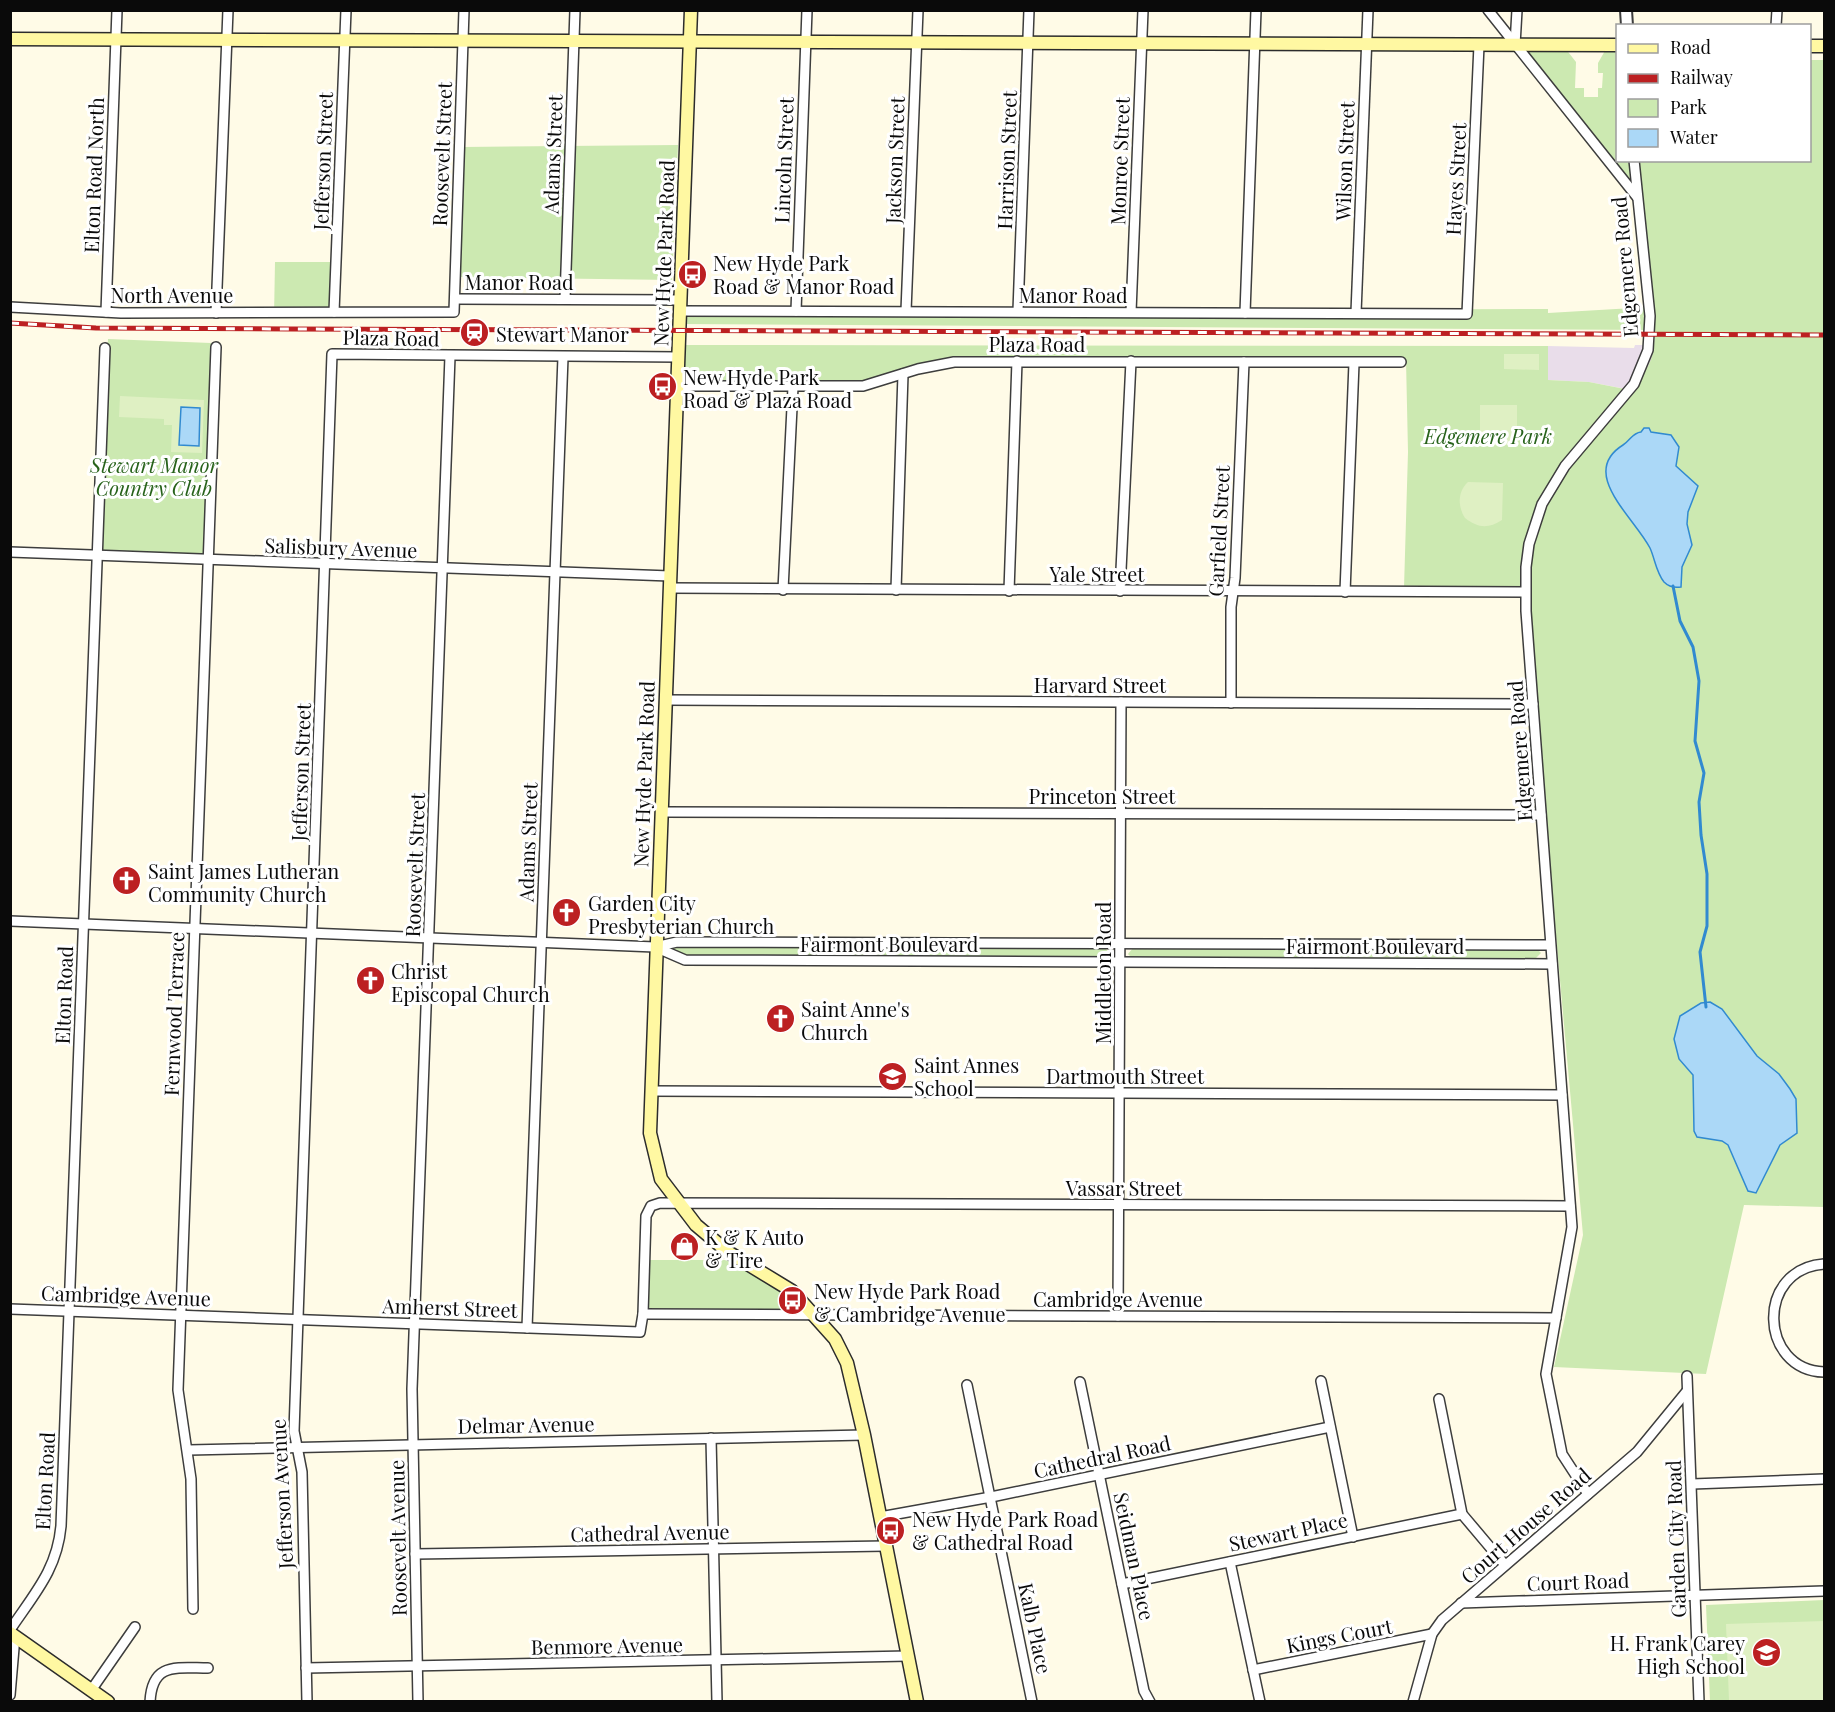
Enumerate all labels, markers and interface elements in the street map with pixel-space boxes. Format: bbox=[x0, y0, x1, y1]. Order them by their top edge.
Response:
legend bbox=[1616, 24, 1811, 162]
text: Road bbox=[1670, 35, 1711, 59]
text: Railway bbox=[1670, 65, 1733, 89]
street label: Roosevelt Street bbox=[425, 80, 457, 227]
street label: Harrison Street bbox=[990, 89, 1022, 230]
street label: Jefferson Street bbox=[306, 90, 338, 232]
street label: Adams Street bbox=[536, 93, 568, 215]
street label: Lincoln Street bbox=[767, 95, 799, 224]
street label: Jackson Street bbox=[878, 95, 910, 225]
text: Park bbox=[1670, 95, 1707, 119]
street label: Elton Road North bbox=[77, 96, 109, 253]
street label: Monroe Street bbox=[1103, 96, 1135, 226]
street label: Wilson Street bbox=[1328, 100, 1360, 222]
street label: Hayes Street bbox=[1439, 121, 1471, 236]
text: Water bbox=[1669, 125, 1718, 149]
street label: New Hyde Park Road bbox=[646, 159, 680, 347]
street label: Edgemere Road bbox=[1604, 195, 1644, 339]
place label: New Hyde Park Road & Manor Road bbox=[713, 249, 895, 299]
bus stop icon: New Hyde Park Road & Manor Road bbox=[676, 258, 708, 290]
street label: Manor Road bbox=[464, 268, 574, 295]
street label: North Avenue bbox=[111, 281, 233, 308]
street label: Manor Road bbox=[1018, 281, 1128, 308]
station icon: Stewart Manor bbox=[459, 317, 491, 349]
place label: Stewart Manor bbox=[496, 320, 629, 347]
street label: Plaza Road bbox=[342, 323, 440, 351]
street label: Plaza Road bbox=[989, 330, 1086, 357]
place label: New Hyde Park Road & Plaza Road bbox=[683, 363, 852, 413]
bus stop icon: New Hyde Park Road & Plaza Road bbox=[646, 371, 678, 403]
park label: Edgemere Park bbox=[1423, 422, 1552, 449]
park label: Stewart Manor Country Club bbox=[89, 451, 219, 501]
street label: Garfield Street bbox=[1201, 464, 1235, 597]
street label: Salisbury Avenue bbox=[264, 531, 418, 563]
street label: Yale Street bbox=[1049, 560, 1145, 587]
street label: Harvard Street bbox=[1034, 671, 1167, 698]
street label: Edgemere Road bbox=[1501, 679, 1537, 822]
street label: New Hyde Park Road bbox=[626, 680, 660, 868]
street label: Jefferson Street bbox=[284, 701, 316, 843]
street label: Adams Street bbox=[511, 781, 543, 903]
street label: Princeton Street bbox=[1029, 782, 1176, 809]
street label: Roosevelt Street bbox=[398, 791, 430, 938]
place label: Saint James Lutheran Community Church bbox=[148, 857, 339, 907]
church icon: Saint James Lutheran Community Church bbox=[111, 865, 143, 897]
place label: Garden City Presbyterian Church bbox=[588, 889, 775, 939]
church icon: Garden City Presbyterian Church bbox=[551, 897, 583, 929]
street label: Middleton Road bbox=[1089, 901, 1116, 1044]
street label: Fairmont Boulevard bbox=[800, 930, 979, 957]
street label: Fernwood Terrace bbox=[157, 931, 189, 1097]
street label: Fairmont Boulevard bbox=[1286, 932, 1465, 959]
street label: Elton Road bbox=[48, 945, 78, 1045]
place label: Christ Episcopal Church bbox=[391, 957, 550, 1007]
church icon: Christ Episcopal Church bbox=[354, 965, 386, 997]
place label: Saint Anne's Church bbox=[801, 995, 910, 1045]
church icon: Saint Anne's Church bbox=[764, 1003, 796, 1035]
place label: Saint Annes School bbox=[914, 1051, 1019, 1101]
school or university icon: Saint Annes School bbox=[877, 1060, 909, 1092]
street label: Dartmouth Street bbox=[1046, 1062, 1205, 1089]
street label: Vassar Street bbox=[1065, 1174, 1183, 1201]
place label: K & K Auto & Tire bbox=[705, 1223, 804, 1273]
shop icon: K & K Auto & Tire bbox=[668, 1231, 700, 1263]
place label: New Hyde Park Road & Cambridge Avenue bbox=[814, 1277, 1006, 1327]
street label: Cambridge Avenue bbox=[41, 1279, 211, 1311]
bus stop icon: New Hyde Park Road & Cambridge Avenue bbox=[777, 1285, 809, 1317]
street label: Cambridge Avenue bbox=[1033, 1285, 1203, 1312]
street label: Amherst Street bbox=[381, 1291, 519, 1323]
street label: Delmar Avenue bbox=[457, 1409, 595, 1439]
street label: Jefferson Avenue bbox=[264, 1418, 298, 1571]
street label: Cathedral Road bbox=[1031, 1428, 1173, 1484]
street label: Elton Road bbox=[28, 1431, 60, 1531]
street label: Garden City Road bbox=[1659, 1459, 1691, 1618]
street label: Roosevelt Avenue bbox=[382, 1460, 412, 1616]
street label: Court House Road bbox=[1454, 1461, 1596, 1589]
street label: Seidman Place bbox=[1108, 1490, 1162, 1622]
place label: New Hyde Park Road & Cathedral Road bbox=[912, 1505, 1099, 1555]
street label: Stewart Place bbox=[1226, 1505, 1350, 1557]
bus stop icon: New Hyde Park Road & Cathedral Road bbox=[875, 1514, 907, 1546]
street label: Cathedral Avenue bbox=[570, 1517, 730, 1547]
street label: Court Road bbox=[1526, 1566, 1630, 1596]
street label: Kalb Place bbox=[1013, 1580, 1059, 1676]
street label: Kings Court bbox=[1284, 1611, 1395, 1658]
place label: H. Frank Carey High School bbox=[1610, 1629, 1745, 1679]
street label: Benmore Avenue bbox=[531, 1630, 683, 1660]
school or university icon: H. Frank Carey High School bbox=[1750, 1637, 1782, 1669]

